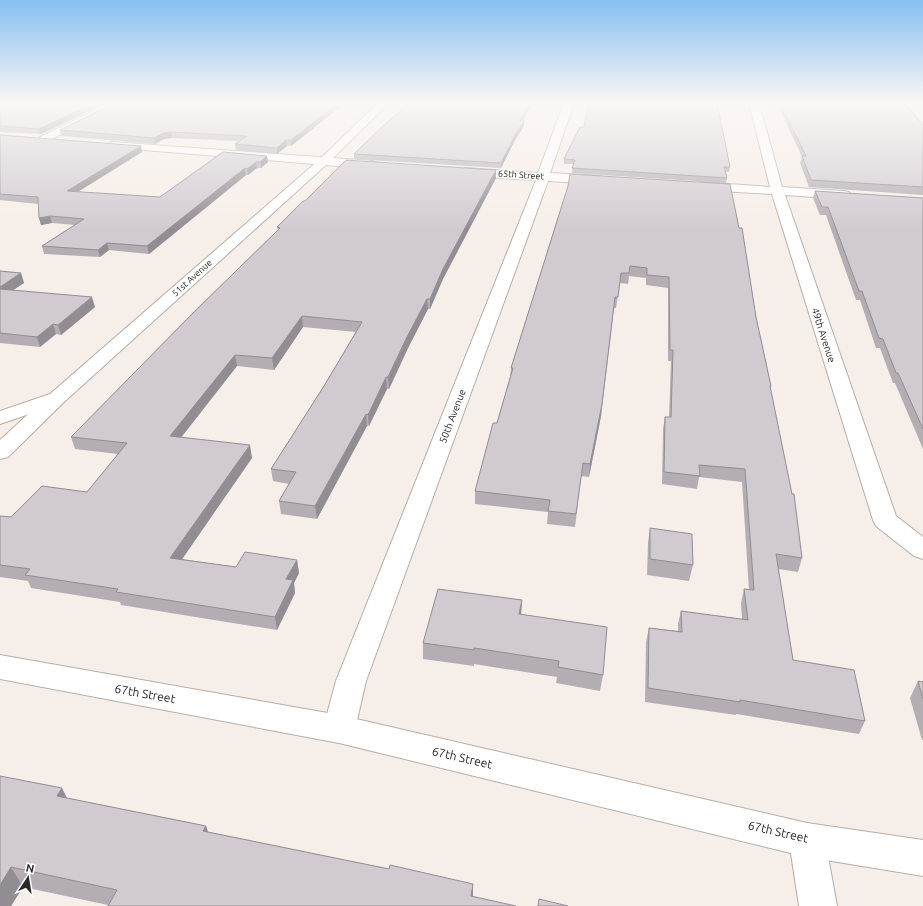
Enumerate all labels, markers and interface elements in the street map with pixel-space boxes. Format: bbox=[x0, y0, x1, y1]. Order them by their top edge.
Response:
street label: 65th Street bbox=[498, 168, 545, 182]
street label: 51st Avenue bbox=[170, 258, 214, 298]
street label: 49th Avenue bbox=[810, 306, 838, 364]
street label: 50th Avenue bbox=[437, 388, 468, 445]
street label: 67th Street bbox=[114, 682, 177, 705]
street label: 67th Street bbox=[431, 744, 494, 771]
street label: 67th Street bbox=[747, 818, 810, 845]
north arrow bbox=[8, 858, 48, 898]
text: N bbox=[25, 861, 35, 875]

